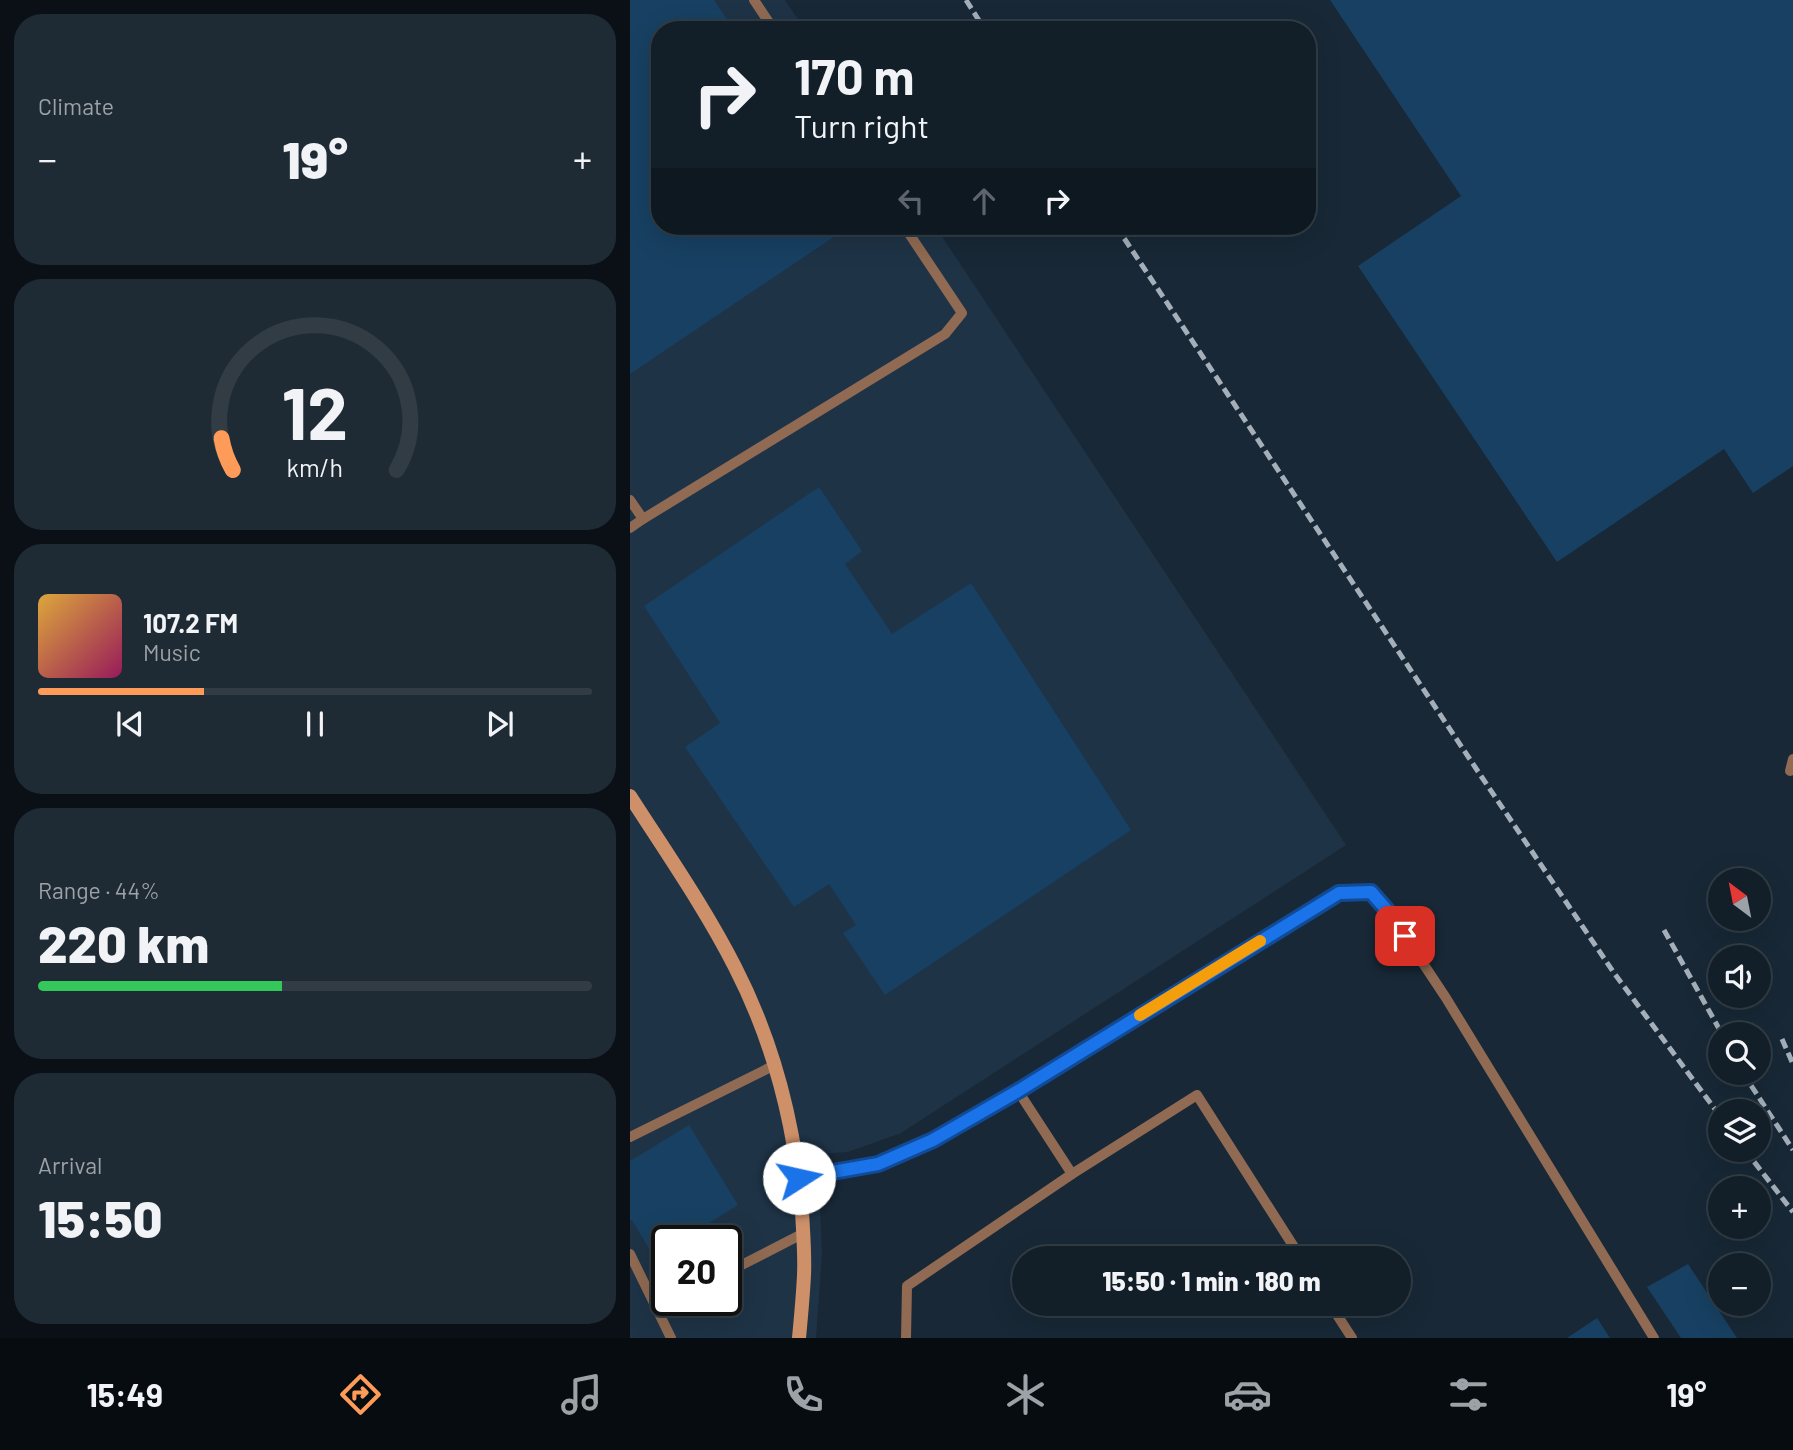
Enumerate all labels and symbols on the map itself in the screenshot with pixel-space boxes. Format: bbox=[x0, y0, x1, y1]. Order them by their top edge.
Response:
north arrow bbox=[1708, 868, 1771, 931]
pin bbox=[1375, 906, 1435, 966]
position arrow bbox=[762, 1141, 836, 1215]
speed limit sign: 20 bbox=[651, 1225, 742, 1316]

